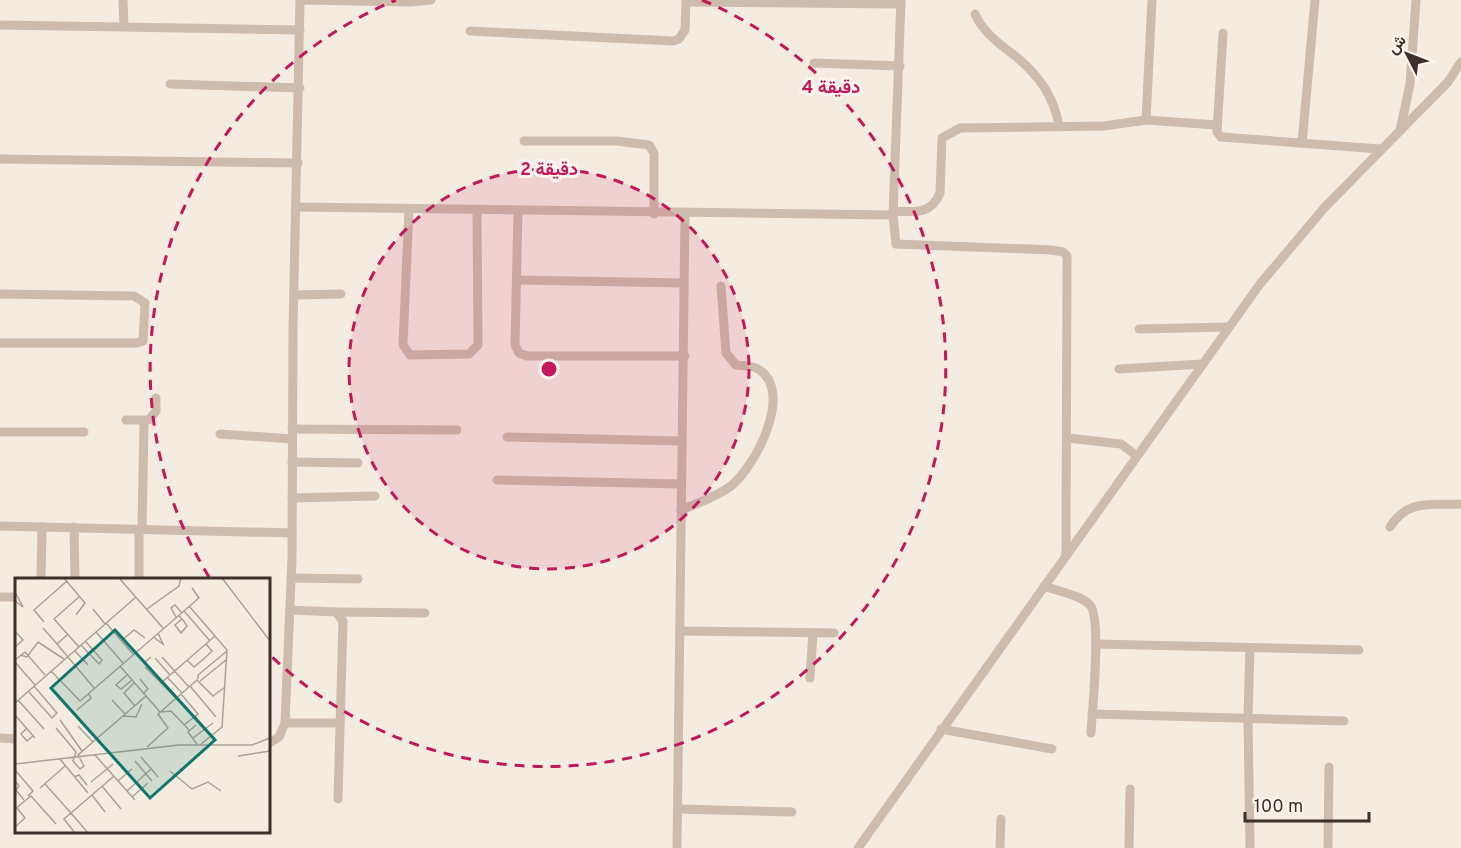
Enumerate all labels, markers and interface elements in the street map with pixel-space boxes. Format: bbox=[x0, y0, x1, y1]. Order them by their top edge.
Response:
north arrow bbox=[1377, 24, 1437, 84]
text: ش bbox=[1383, 31, 1411, 59]
text: 4 دقيقة bbox=[802, 77, 860, 100]
text: 2 دقيقة bbox=[520, 159, 578, 182]
centre of rings bbox=[539, 359, 559, 379]
inset map bbox=[15, 578, 270, 833]
scale bar bbox=[1245, 785, 1370, 823]
text: 100 m bbox=[1254, 796, 1303, 819]

